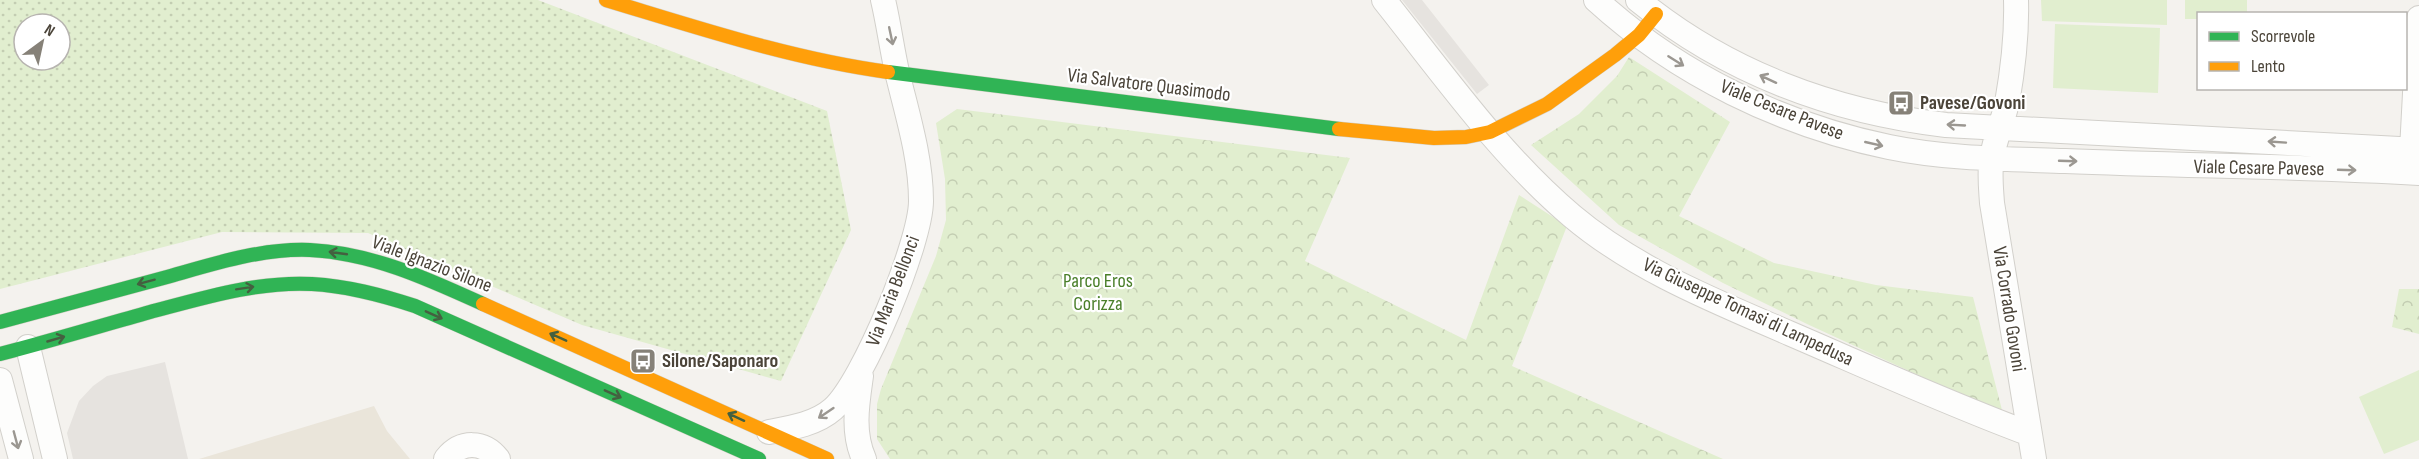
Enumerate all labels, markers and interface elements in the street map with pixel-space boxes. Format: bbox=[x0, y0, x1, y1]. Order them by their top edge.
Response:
north arrow bbox=[12, 12, 72, 72]
legend bbox=[2197, 12, 2407, 90]
text: N bbox=[41, 20, 58, 41]
one-way arrow bbox=[886, 26, 897, 45]
text: Scorrevole bbox=[2251, 26, 2315, 47]
one-way arrow bbox=[1667, 55, 1684, 67]
text: Lento bbox=[2251, 56, 2285, 77]
street label: Via Salvatore Quasimodo bbox=[1066, 63, 1232, 107]
one-way arrow bbox=[1759, 73, 1777, 85]
street label: Viale Cesare Pavese bbox=[1717, 74, 1847, 146]
bus stop icon: Pavese/Govoni bbox=[1886, 88, 1916, 118]
place label: Pavese/Govoni bbox=[1920, 91, 2025, 115]
one-way arrow bbox=[1947, 120, 1967, 131]
one-way arrow bbox=[2267, 136, 2287, 147]
one-way arrow bbox=[1865, 139, 1884, 151]
street label: Viale Cesare Pavese bbox=[2193, 155, 2325, 181]
one-way arrow bbox=[2058, 156, 2078, 167]
one-way arrow bbox=[2337, 164, 2357, 176]
street label: Viale Ignazio Silone bbox=[368, 230, 496, 298]
street label: Via Maria Bellonci bbox=[861, 232, 925, 350]
street label: Via Corrado Govoni bbox=[1987, 245, 2031, 373]
one-way arrow bbox=[328, 247, 348, 258]
street label: Via Giuseppe Tomasi di Lampedusa bbox=[1639, 253, 1857, 371]
park label: Parco Eros Corizza bbox=[1063, 269, 1133, 316]
one-way arrow bbox=[137, 276, 156, 288]
one-way arrow bbox=[234, 282, 254, 293]
one-way arrow bbox=[425, 310, 443, 321]
one-way arrow bbox=[550, 331, 568, 343]
one-way arrow bbox=[47, 333, 66, 344]
bus stop icon: Silone/Saponaro bbox=[628, 346, 658, 376]
place label: Silone/Saponaro bbox=[662, 349, 778, 373]
one-way arrow bbox=[603, 389, 621, 400]
one-way arrow bbox=[819, 407, 835, 419]
one-way arrow bbox=[728, 410, 746, 422]
one-way arrow bbox=[11, 430, 22, 449]

